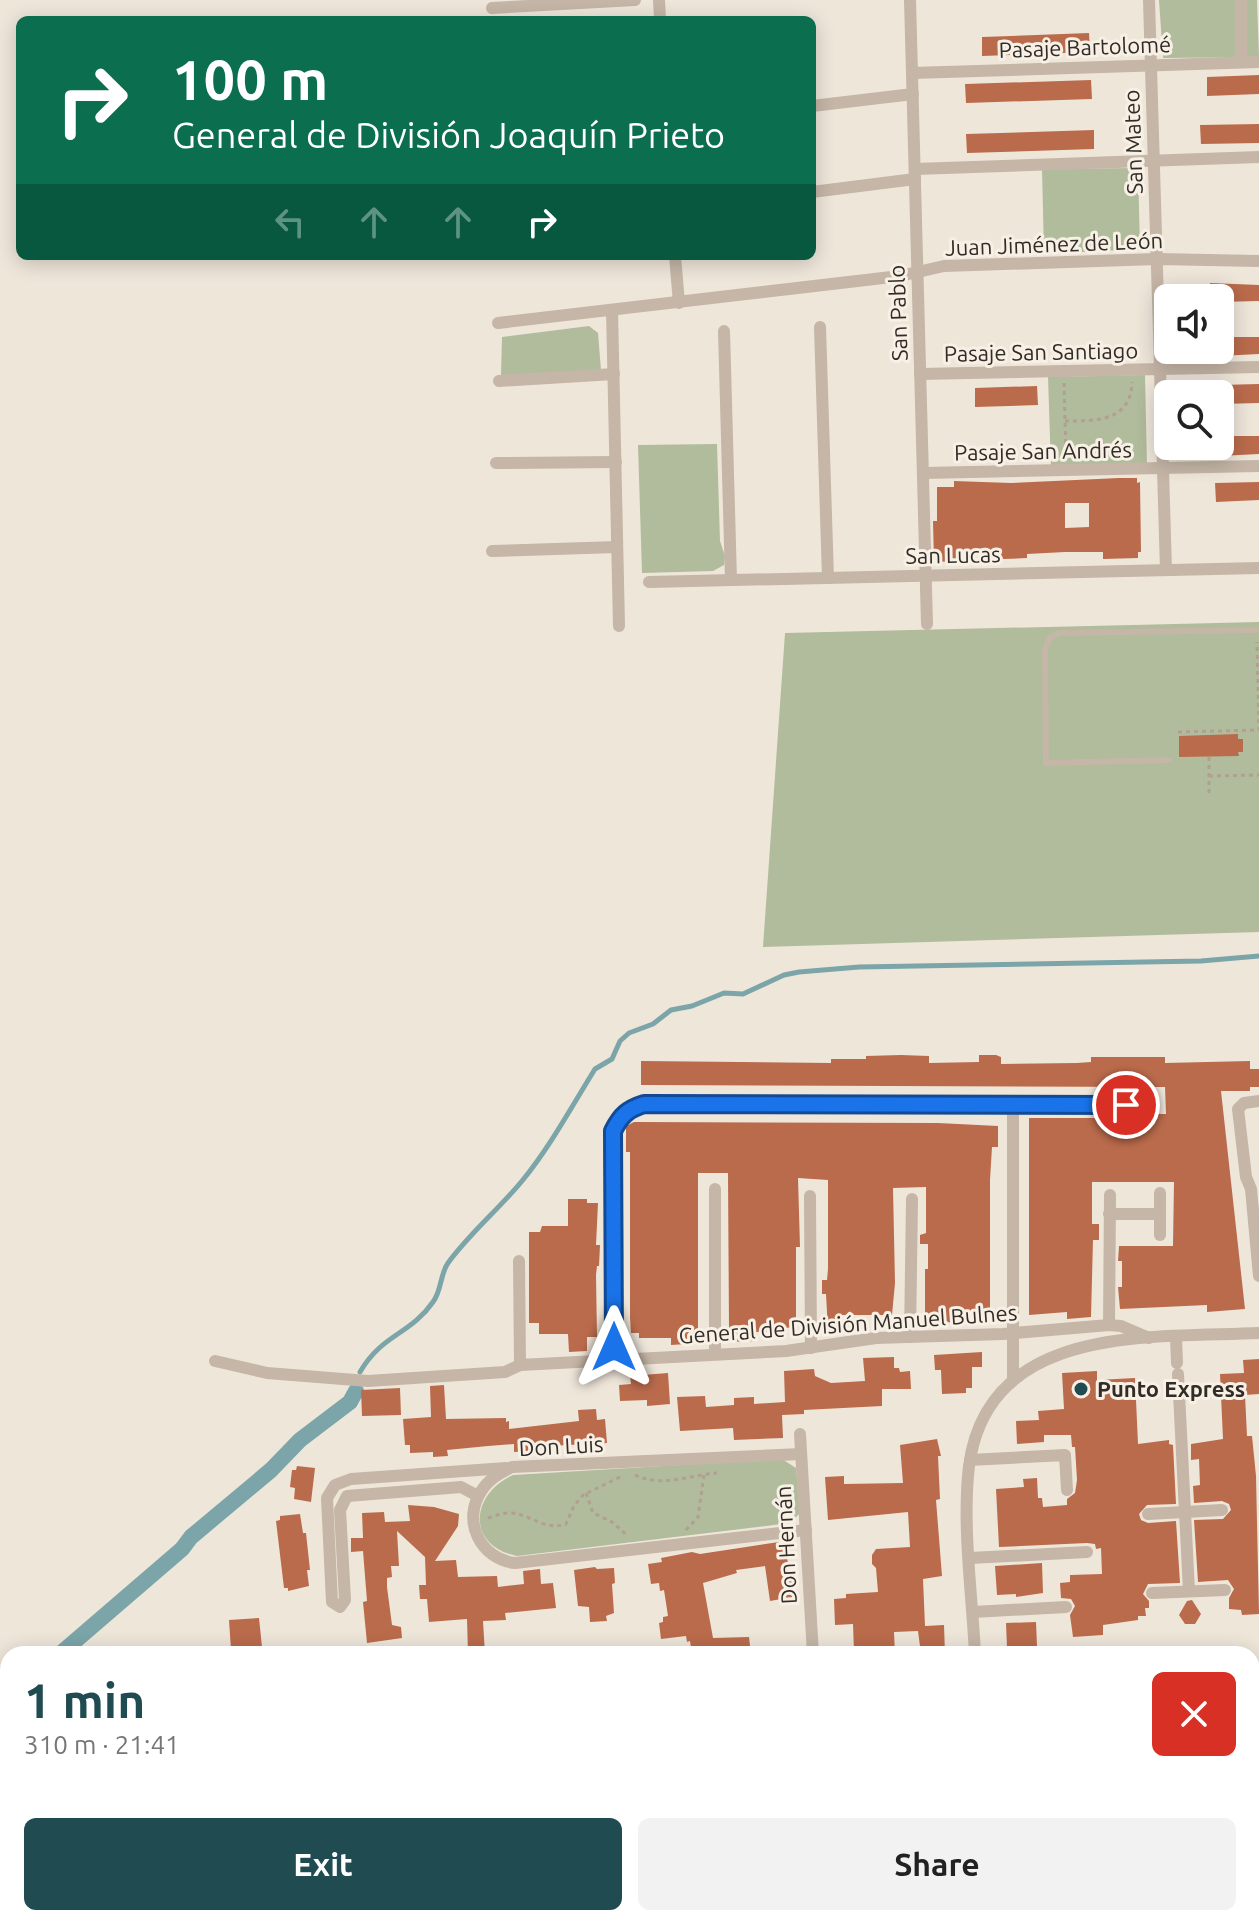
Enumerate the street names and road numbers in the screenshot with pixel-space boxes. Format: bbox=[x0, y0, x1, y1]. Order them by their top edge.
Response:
street label: Pasaje Bartolomé bbox=[998, 31, 1172, 62]
street label: San Mateo bbox=[1118, 89, 1147, 195]
street label: Juan Jiménez de León bbox=[944, 227, 1164, 260]
street label: San Pablo bbox=[883, 264, 912, 362]
street label: Pasaje San Santiago bbox=[944, 337, 1138, 366]
street label: Pasaje San Andrés bbox=[954, 436, 1132, 465]
street label: San Lucas bbox=[905, 541, 1001, 568]
street label: General de División Manuel Bulnes bbox=[678, 1299, 1018, 1348]
street label: Don Luis bbox=[518, 1431, 604, 1460]
street label: Don Hernán bbox=[770, 1485, 801, 1605]

